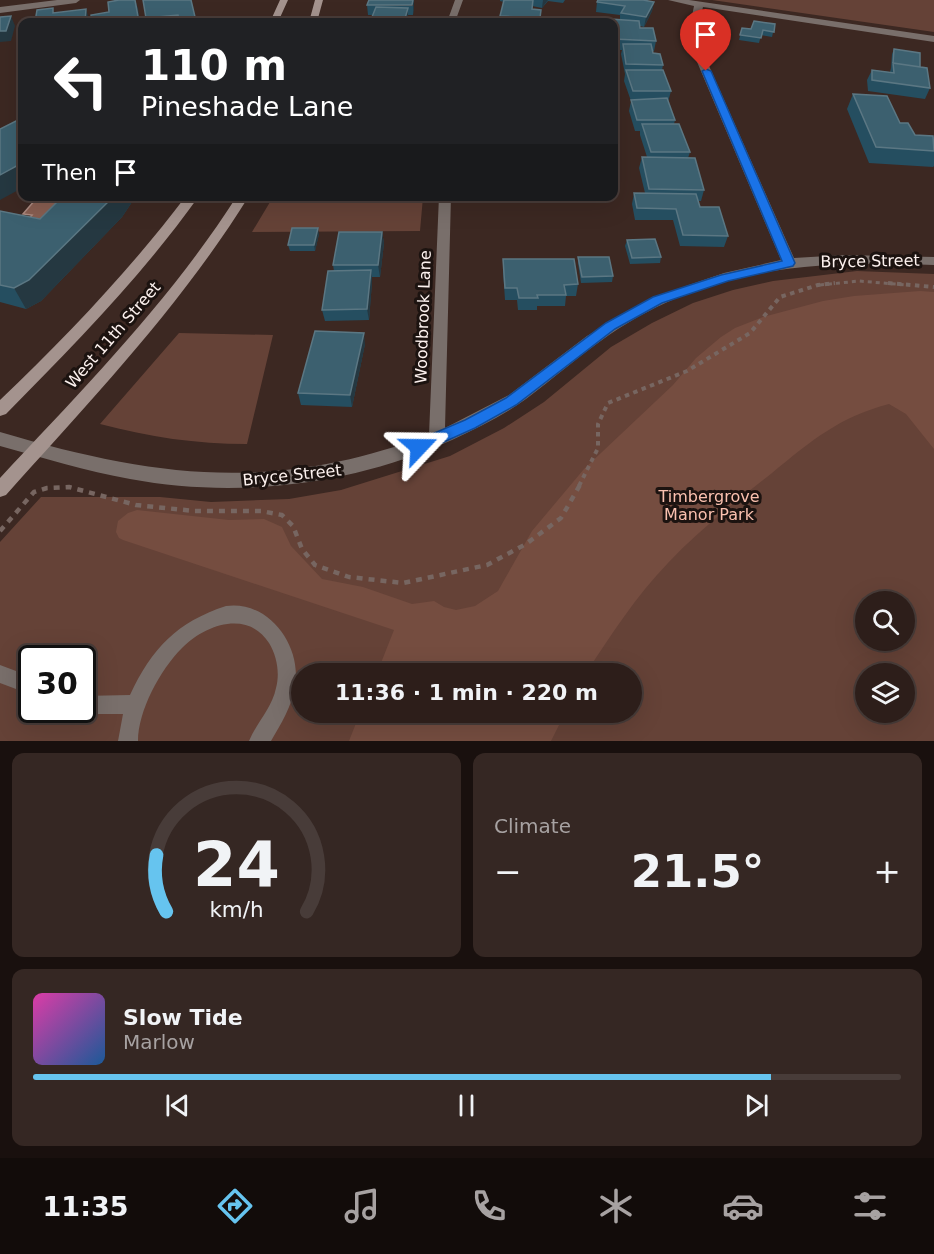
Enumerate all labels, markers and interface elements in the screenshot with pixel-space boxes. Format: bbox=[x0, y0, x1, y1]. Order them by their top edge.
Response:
pin bbox=[680, 9, 731, 71]
icon: arrive bbox=[689, 18, 722, 51]
text: 110 m bbox=[141, 41, 287, 90]
icon: left bbox=[42, 42, 120, 120]
text: Pineshade Lane bbox=[141, 91, 353, 122]
icon: arrive bbox=[109, 156, 142, 189]
text: Then bbox=[42, 160, 97, 185]
street label: Woodbrook Lane bbox=[411, 250, 435, 384]
street label: Bryce Street bbox=[820, 251, 920, 271]
street label: West 11th Street bbox=[62, 278, 164, 392]
position arrow bbox=[387, 415, 451, 479]
street label: Bryce Street bbox=[242, 460, 342, 490]
park label: Timbergrove Manor Park bbox=[657, 487, 760, 524]
map controls bbox=[855, 591, 915, 723]
button: search bbox=[855, 591, 915, 651]
speed limit sign: 30 bbox=[18, 645, 96, 723]
button: layers bbox=[855, 663, 915, 723]
text: 11:36 · 1 min · 220 m bbox=[335, 680, 598, 705]
text: Climate bbox=[494, 814, 571, 838]
text: 24 bbox=[193, 828, 280, 901]
text: 21.5° bbox=[631, 845, 764, 898]
text: − bbox=[494, 852, 522, 891]
text: + bbox=[873, 852, 901, 891]
text: km/h bbox=[209, 897, 264, 922]
text: Slow Tide bbox=[123, 1005, 243, 1030]
text: Marlow bbox=[123, 1030, 195, 1054]
icon: previous bbox=[161, 1089, 194, 1122]
icon: pause bbox=[450, 1089, 483, 1122]
icon: next bbox=[740, 1089, 773, 1122]
icon: directions bbox=[214, 1185, 256, 1227]
icon: music bbox=[341, 1185, 383, 1227]
icon: phone bbox=[468, 1185, 510, 1227]
icon: climate bbox=[595, 1185, 637, 1227]
icon: car bbox=[722, 1185, 764, 1227]
icon: filters bbox=[849, 1185, 891, 1227]
text: 11:35 bbox=[43, 1191, 129, 1222]

